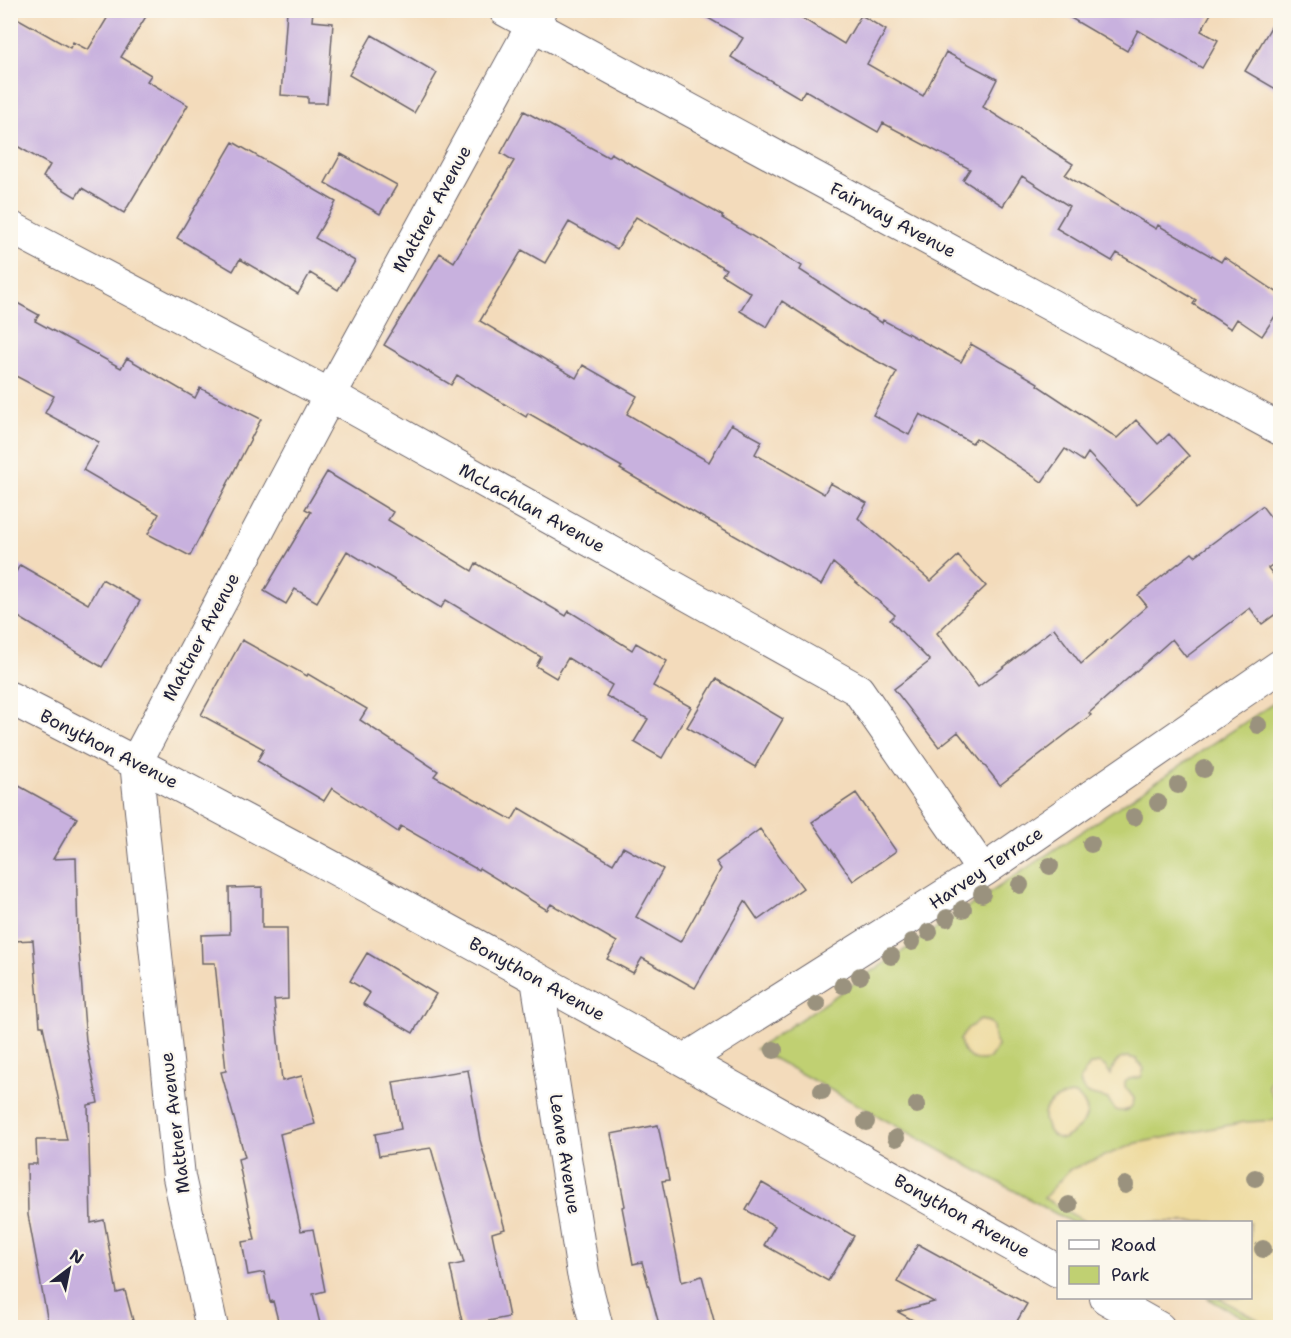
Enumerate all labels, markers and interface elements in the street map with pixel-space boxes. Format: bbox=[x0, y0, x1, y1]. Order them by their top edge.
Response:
street label: Mattner Avenue bbox=[387, 141, 477, 277]
street label: Fairway Avenue bbox=[826, 177, 960, 263]
street label: McLachlan Avenue bbox=[455, 458, 609, 558]
street label: Mattner Avenue bbox=[157, 569, 245, 705]
street label: Bonython Avenue bbox=[36, 704, 182, 794]
street label: Harvey Terrace bbox=[924, 821, 1048, 915]
street label: Bonython Avenue bbox=[465, 932, 609, 1026]
street label: Mattner Avenue bbox=[154, 1051, 196, 1195]
street label: Leane Avenue bbox=[544, 1092, 586, 1216]
street label: Bonython Avenue bbox=[890, 1169, 1034, 1263]
legend bbox=[1057, 1221, 1252, 1299]
text: Road bbox=[1111, 1233, 1156, 1257]
north arrow bbox=[39, 1239, 99, 1299]
text: N bbox=[66, 1244, 88, 1269]
text: Park bbox=[1111, 1263, 1150, 1287]

